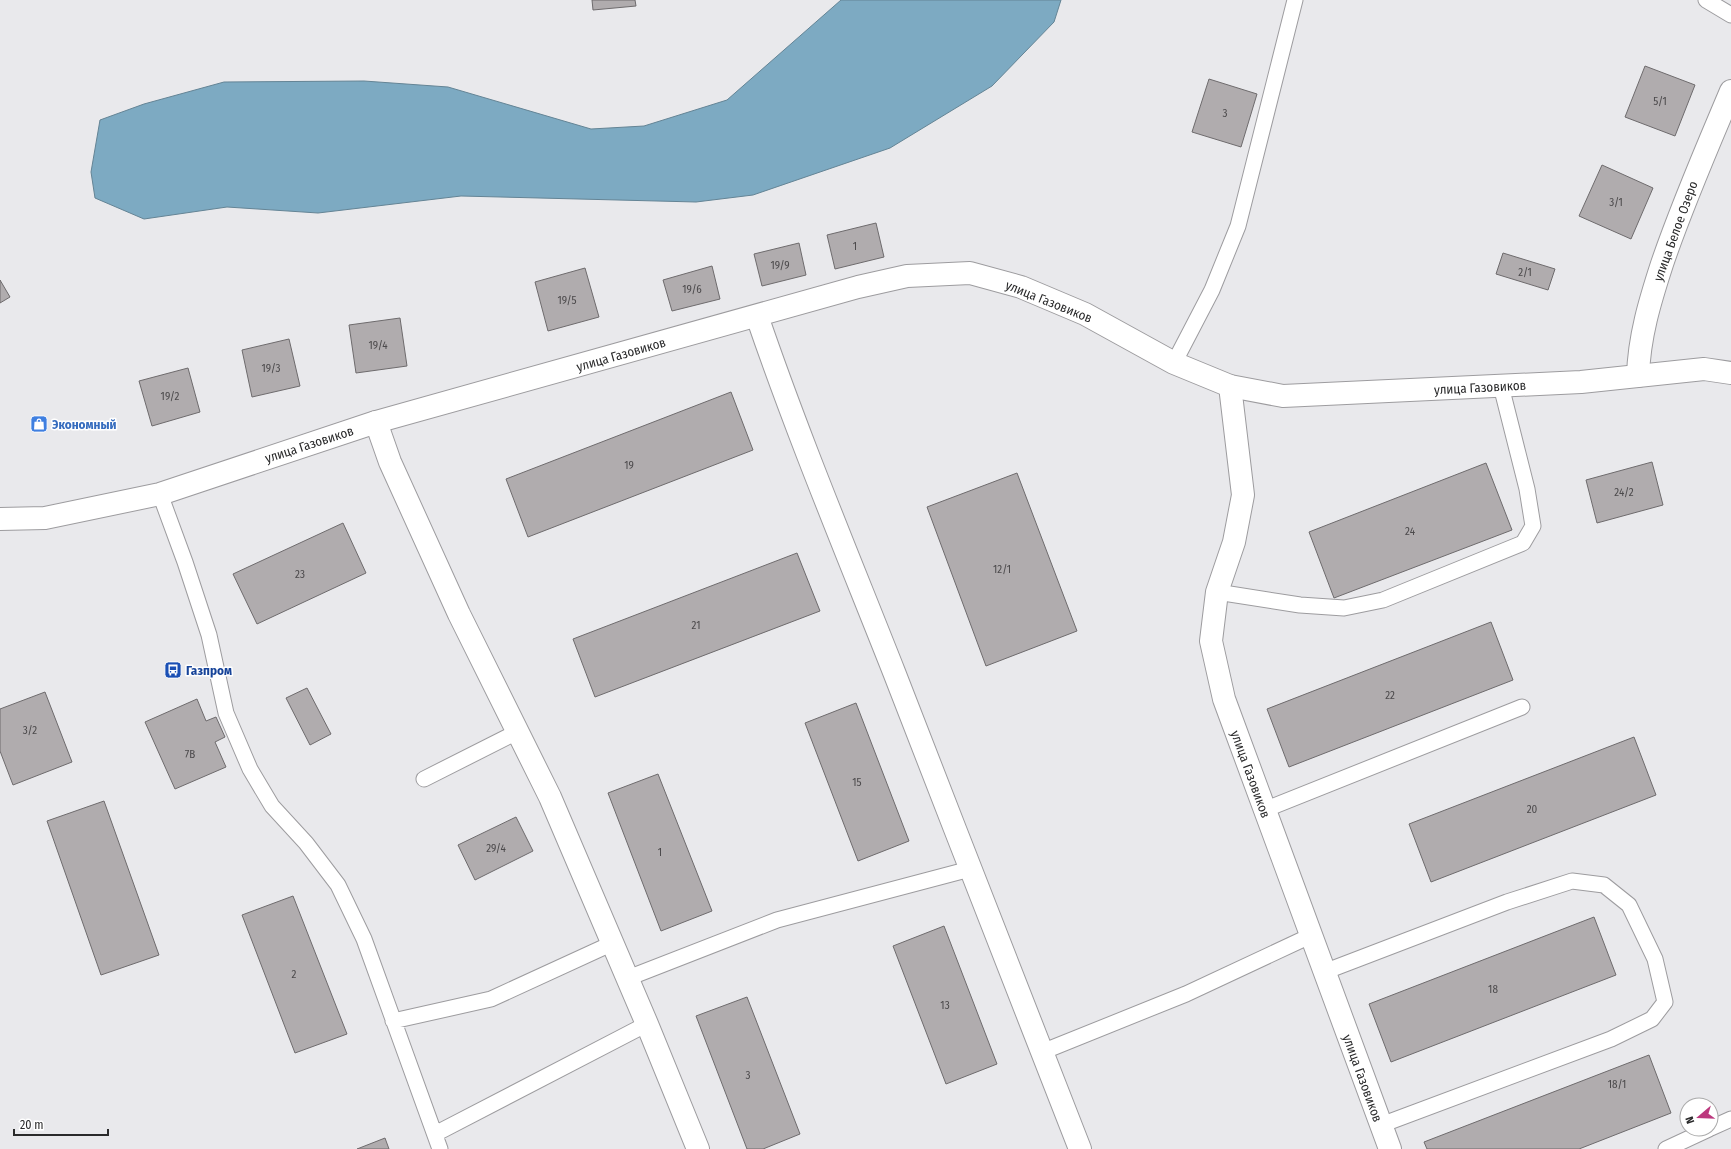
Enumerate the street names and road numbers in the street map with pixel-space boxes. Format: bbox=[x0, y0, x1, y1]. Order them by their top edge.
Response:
street label: улица Белое Озеро bbox=[1650, 179, 1701, 283]
street label: улица Газовиков bbox=[1003, 277, 1094, 326]
street label: улица Газовиков bbox=[575, 335, 667, 374]
street label: улица Газовиков bbox=[1434, 378, 1526, 397]
street label: улица Газовиков bbox=[263, 423, 355, 466]
street label: улица Газовиков bbox=[1228, 728, 1273, 820]
street label: улица Газовиков bbox=[1340, 1032, 1385, 1124]

